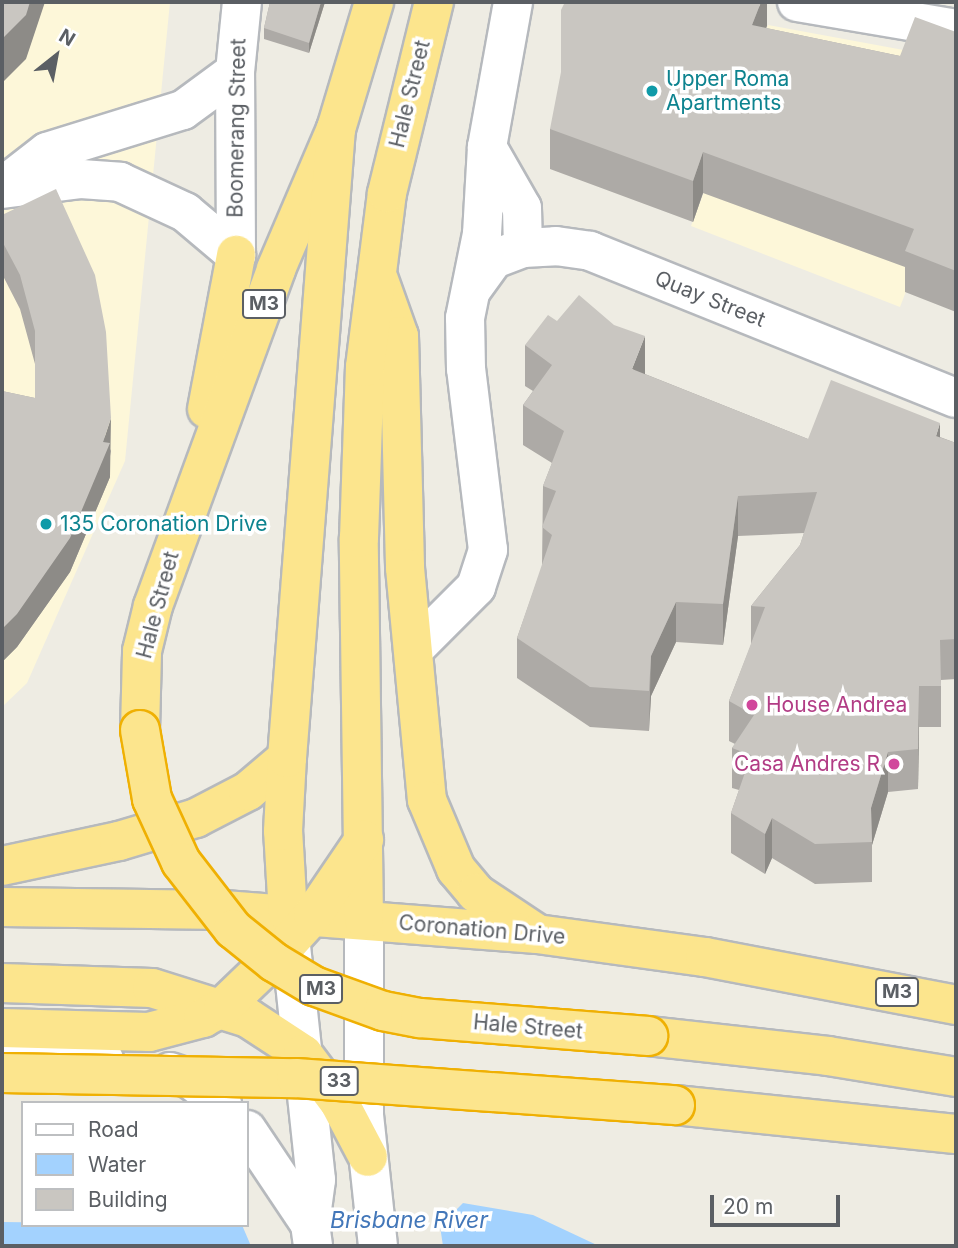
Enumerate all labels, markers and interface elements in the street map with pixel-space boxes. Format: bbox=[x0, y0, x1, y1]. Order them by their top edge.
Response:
north arrow bbox=[21, 21, 91, 91]
text: N bbox=[55, 24, 79, 51]
street label: Boomerang Street bbox=[223, 38, 251, 218]
street label: Hale Street bbox=[384, 38, 436, 150]
place label: Upper Roma Apartments bbox=[666, 66, 789, 116]
marker: Upper Roma Apartments bbox=[644, 83, 660, 99]
street label: Quay Street bbox=[651, 265, 769, 333]
road number: M3 bbox=[241, 288, 287, 320]
place label: 135 Coronation Drive bbox=[60, 511, 267, 537]
marker: 135 Coronation Drive bbox=[38, 516, 54, 532]
street label: Hale Street bbox=[132, 549, 184, 661]
place label: House Andrea bbox=[766, 692, 907, 718]
marker: House Andrea bbox=[744, 697, 760, 713]
place label: Casa Andres R bbox=[734, 751, 880, 777]
marker: Casa Andres R bbox=[886, 756, 902, 772]
street label: Coronation Drive bbox=[398, 910, 566, 950]
road number: M3 bbox=[298, 973, 344, 1004]
road number: M3 bbox=[874, 976, 920, 1008]
street label: Hale Street bbox=[472, 1010, 584, 1044]
road number: 33 bbox=[318, 1065, 360, 1096]
legend bbox=[21, 1101, 248, 1227]
text: Road bbox=[88, 1117, 139, 1142]
text: Water bbox=[88, 1152, 146, 1177]
scale bar bbox=[713, 1182, 842, 1226]
text: Building bbox=[88, 1187, 168, 1212]
text: 20 m bbox=[723, 1194, 773, 1219]
water label: Brisbane River bbox=[330, 1206, 488, 1234]

